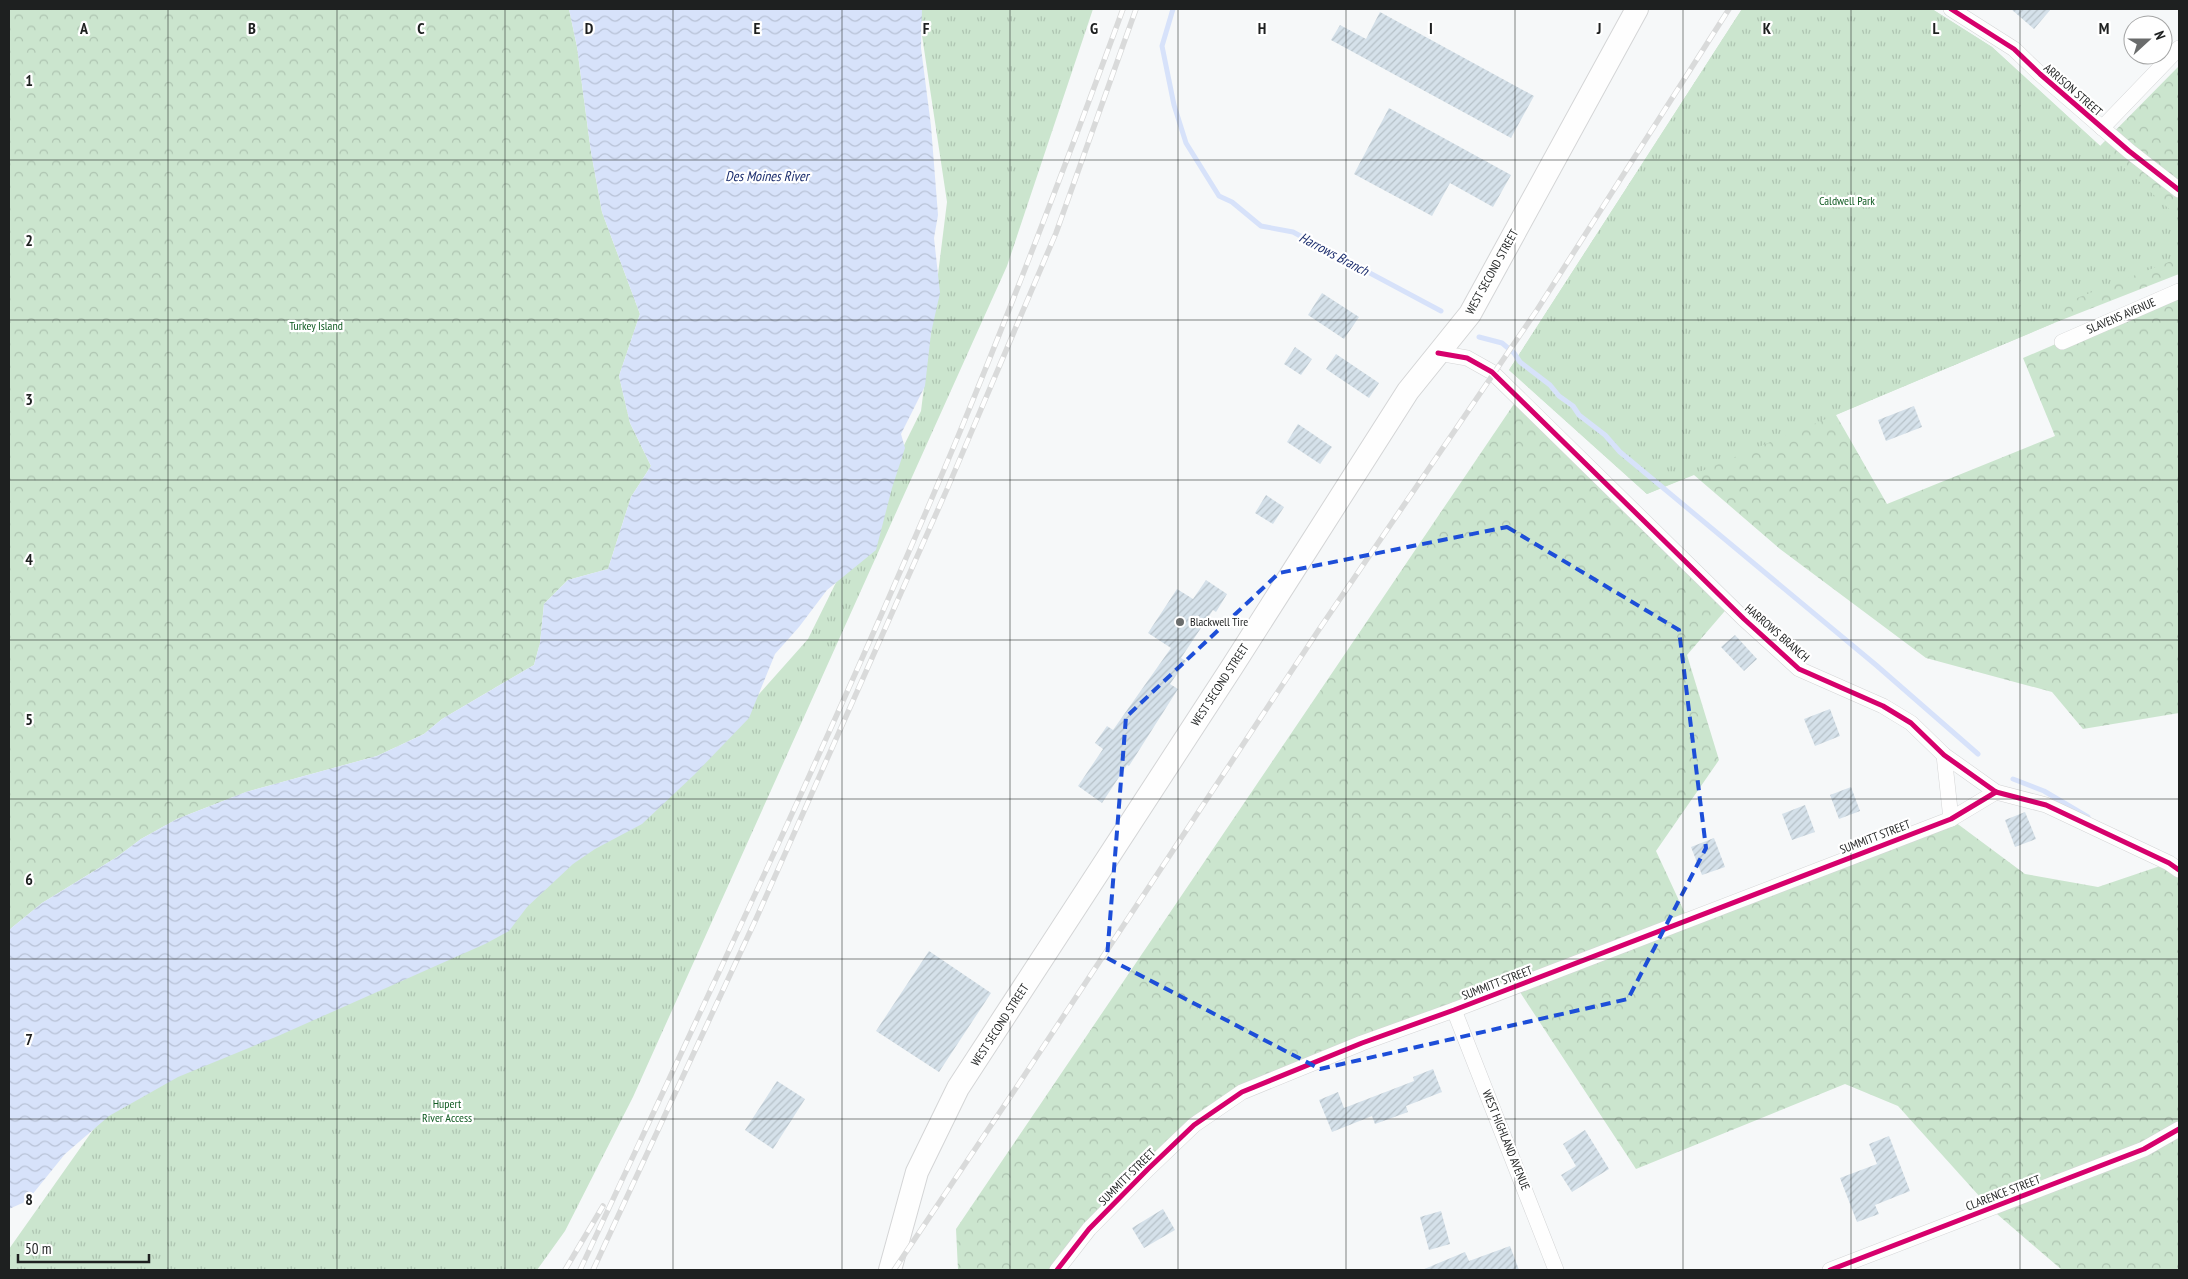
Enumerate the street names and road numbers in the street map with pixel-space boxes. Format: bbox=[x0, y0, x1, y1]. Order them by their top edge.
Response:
street label: ARRISON STREET bbox=[2041, 60, 2106, 120]
street label: WEST SECOND STREET bbox=[1462, 226, 1522, 317]
street label: SLAVENS AVENUE bbox=[2084, 294, 2158, 337]
street label: HARROWS BRANCH bbox=[1742, 601, 1813, 665]
street label: WEST SECOND STREET bbox=[1187, 640, 1252, 729]
street label: SUMMITT STREET bbox=[1837, 816, 1913, 857]
street label: SUMMITT STREET bbox=[1459, 962, 1535, 1003]
street label: WEST SECOND STREET bbox=[967, 980, 1032, 1069]
street label: WEST HIGHLAND AVENUE bbox=[1479, 1087, 1533, 1192]
street label: SUMMITT STREET bbox=[1095, 1145, 1159, 1208]
street label: CLARENCE STREET bbox=[1963, 1171, 2043, 1214]

